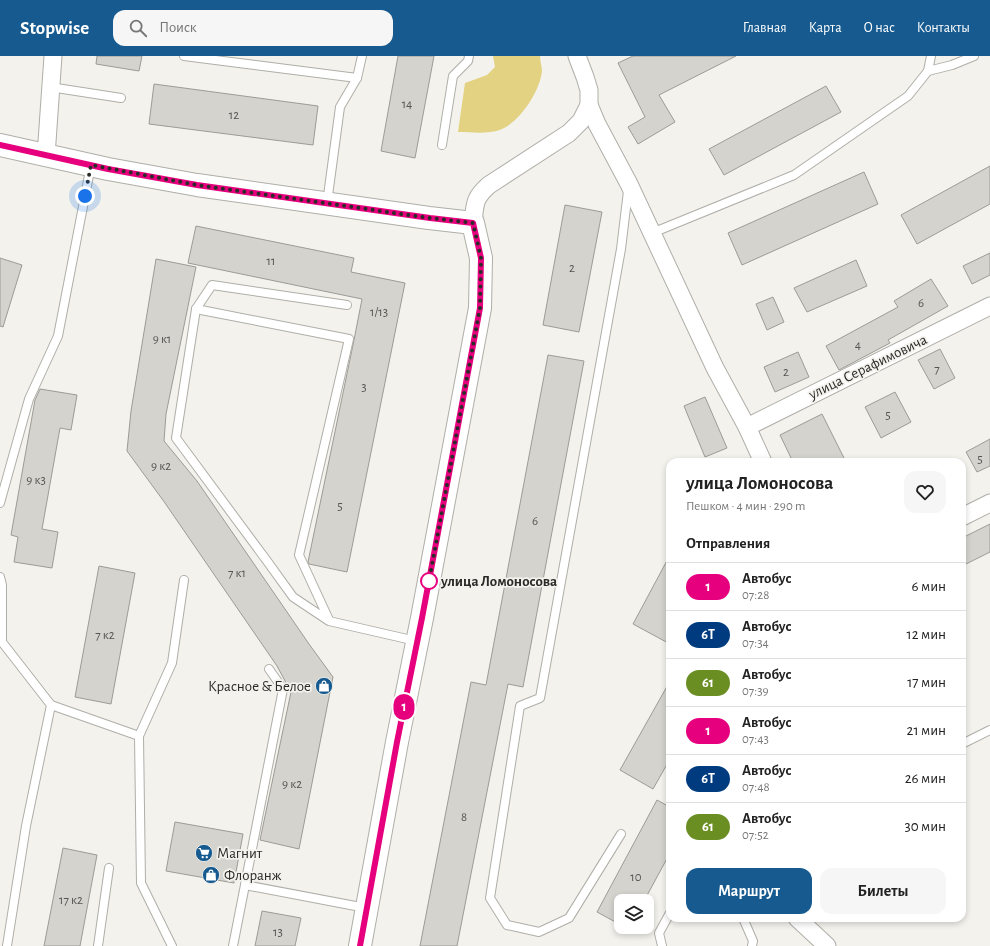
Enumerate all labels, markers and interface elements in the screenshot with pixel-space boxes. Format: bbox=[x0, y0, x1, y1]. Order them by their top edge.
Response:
search box bbox=[113, 10, 393, 46]
icon: search bbox=[127, 17, 149, 39]
text: Stopwise bbox=[20, 19, 89, 38]
text: Поиск bbox=[159, 20, 197, 35]
text: Главная bbox=[743, 21, 787, 35]
text: Карта bbox=[809, 21, 842, 35]
text: О нас bbox=[864, 21, 895, 35]
text: Контакты bbox=[917, 21, 970, 35]
house number: 14 bbox=[402, 98, 412, 111]
house number: 12 bbox=[229, 109, 239, 122]
your location bbox=[75, 186, 95, 206]
house number: 11 bbox=[267, 255, 275, 268]
house number: 2 bbox=[569, 262, 575, 275]
house number: 6 bbox=[918, 297, 924, 310]
house number: 1/13 bbox=[370, 306, 388, 319]
street label: улица Серафимовича bbox=[806, 332, 930, 403]
house number: 9 к1 bbox=[153, 333, 171, 346]
house number: 4 bbox=[855, 339, 861, 352]
house number: 7 bbox=[934, 363, 940, 376]
house number: 2 bbox=[783, 366, 789, 379]
house number: 3 bbox=[361, 381, 367, 394]
house number: 5 bbox=[885, 409, 891, 422]
house number: 5 bbox=[977, 453, 983, 466]
house number: 9 к2 bbox=[151, 460, 171, 473]
button: heart bbox=[904, 471, 946, 513]
house number: 9 к3 bbox=[26, 474, 46, 487]
text: улица Ломоносова bbox=[686, 474, 833, 493]
house number: 5 bbox=[337, 500, 343, 513]
text: Пешком · 4 мин · 290 m bbox=[686, 500, 805, 513]
house number: 6 bbox=[532, 515, 538, 528]
text: Отправления bbox=[686, 536, 770, 551]
house number: 7 к1 bbox=[228, 567, 246, 580]
text: Автобус bbox=[742, 571, 792, 586]
marker: улица Ломоносова bbox=[420, 572, 438, 590]
place label: улица Ломоносова bbox=[440, 574, 557, 589]
text: 6 мин bbox=[912, 579, 946, 594]
text: 1 bbox=[705, 580, 711, 594]
text: 07:28 bbox=[742, 589, 769, 602]
text: Автобус bbox=[742, 619, 792, 634]
text: 12 мин bbox=[907, 627, 946, 642]
text: 6Т bbox=[701, 628, 715, 642]
house number: 7 к2 bbox=[95, 629, 115, 642]
text: 07:34 bbox=[742, 637, 769, 650]
text: Автобус bbox=[742, 667, 792, 682]
text: 17 мин bbox=[907, 675, 946, 690]
shop icon: Красное & Белое bbox=[314, 676, 334, 696]
text: 61 bbox=[702, 676, 714, 690]
place label: Красное & Белое bbox=[208, 679, 311, 694]
text: 07:39 bbox=[742, 685, 769, 698]
line badge: 1 bbox=[391, 694, 417, 720]
text: 1 bbox=[401, 700, 407, 714]
text: Автобус bbox=[742, 715, 792, 730]
text: 21 мин bbox=[907, 723, 946, 738]
text: 1 bbox=[705, 724, 711, 738]
text: 07:43 bbox=[742, 733, 769, 746]
text: Автобус bbox=[742, 763, 792, 778]
text: 26 мин bbox=[905, 771, 946, 786]
text: 6Т bbox=[701, 772, 715, 786]
house number: 9 к2 bbox=[282, 778, 302, 791]
text: 07:48 bbox=[742, 781, 770, 794]
house number: 8 bbox=[461, 811, 467, 824]
text: Автобус bbox=[742, 811, 792, 826]
text: 30 мин bbox=[905, 819, 946, 834]
text: 61 bbox=[702, 820, 714, 834]
text: 07:52 bbox=[742, 829, 769, 842]
supermarket icon: Магнит bbox=[194, 843, 214, 863]
place label: Магнит bbox=[217, 846, 263, 861]
shop icon: Флоранж bbox=[201, 865, 221, 885]
place label: Флоранж bbox=[224, 868, 282, 883]
button: Маршрут bbox=[686, 868, 812, 914]
button: Билеты bbox=[820, 868, 946, 914]
house number: 10 bbox=[630, 871, 642, 884]
house number: 17 к2 bbox=[59, 894, 83, 907]
map controls bbox=[614, 894, 654, 934]
button: layers bbox=[614, 894, 654, 934]
house number: 13 bbox=[273, 926, 283, 939]

